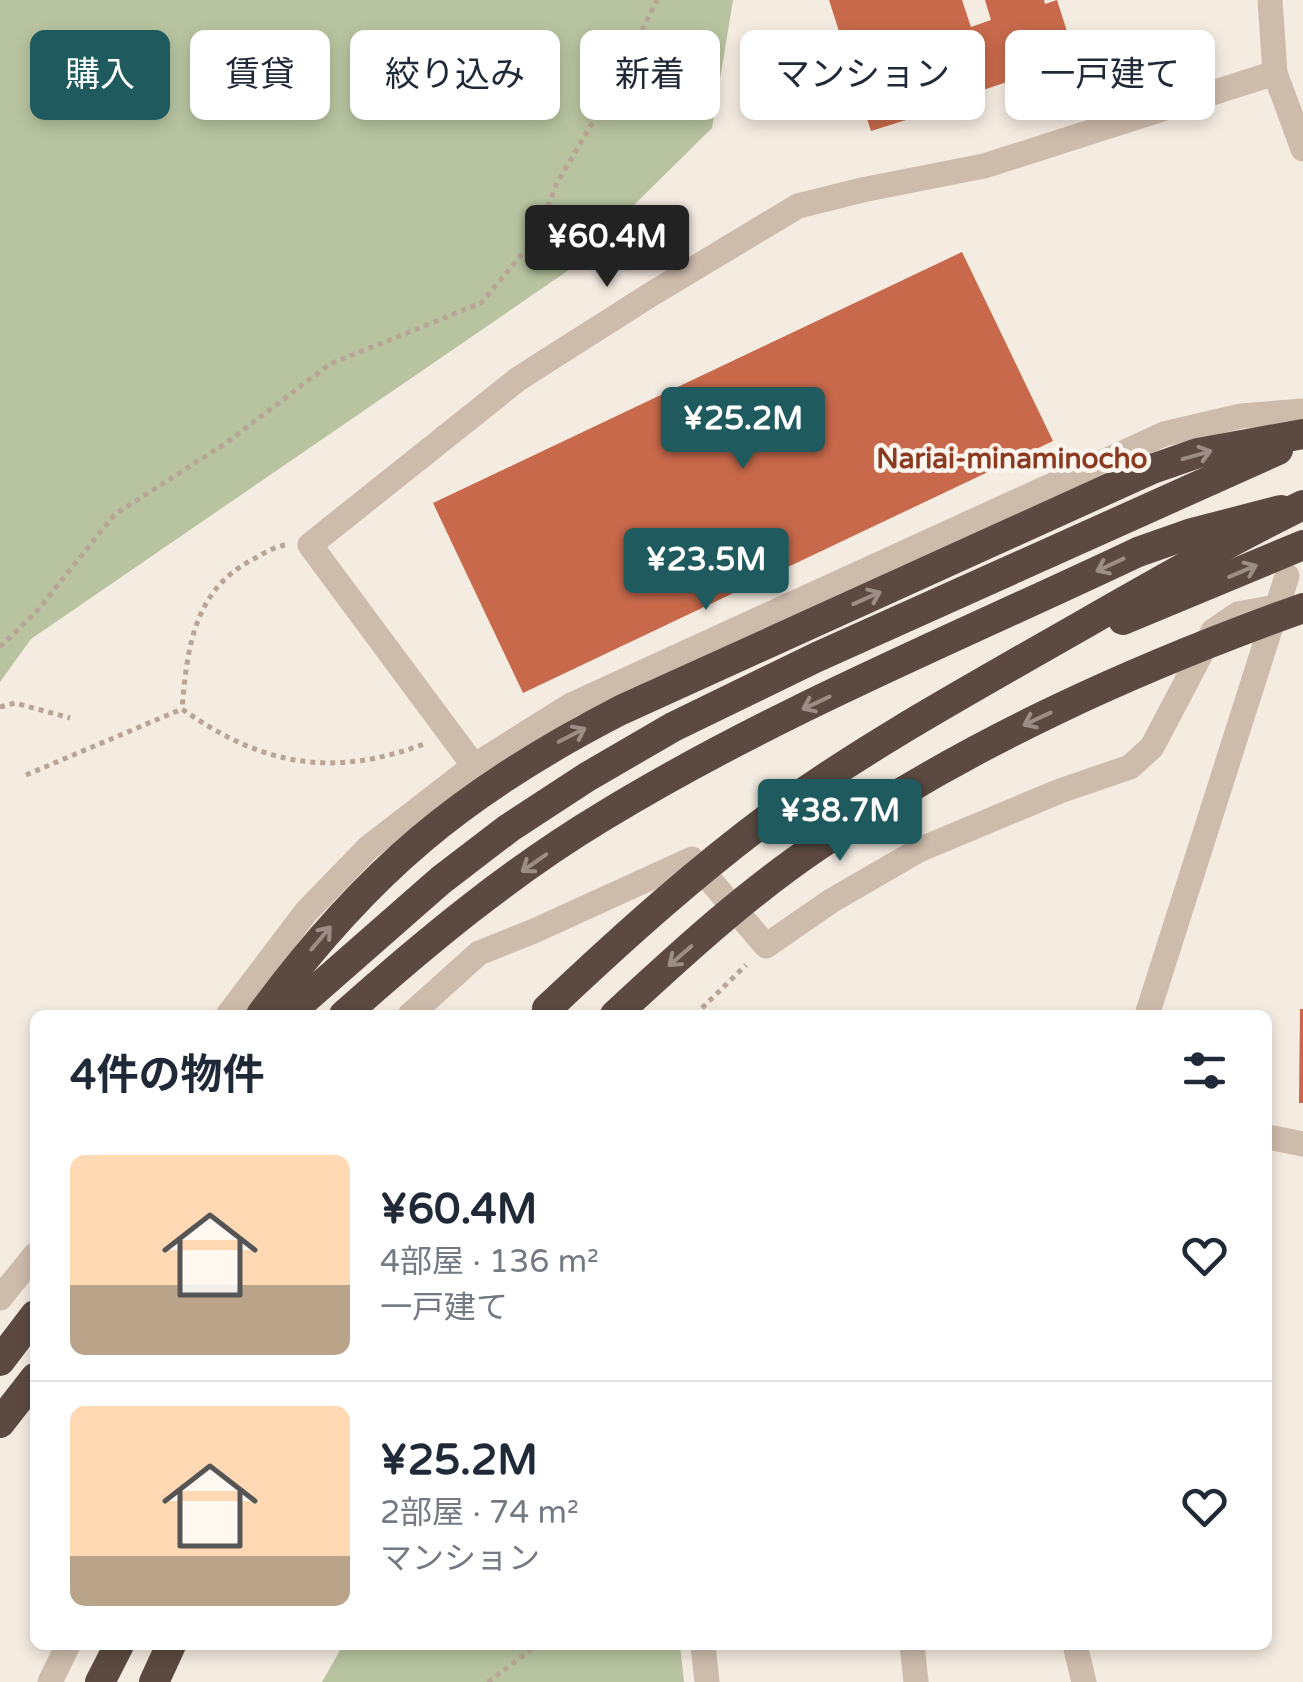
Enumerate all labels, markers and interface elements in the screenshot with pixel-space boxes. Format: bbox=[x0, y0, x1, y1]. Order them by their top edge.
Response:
chip: 購入 bbox=[30, 30, 170, 120]
chip: 賃貸 bbox=[190, 30, 330, 120]
chip: 絞り込み bbox=[350, 30, 560, 120]
chip: 新着 bbox=[580, 30, 720, 120]
chip: マンション bbox=[740, 30, 985, 120]
chip: 一戸建て bbox=[1005, 30, 1215, 120]
pin: ¥60.4M bbox=[526, 205, 688, 290]
text: ¥60.4M bbox=[547, 218, 667, 256]
pin: ¥25.2M bbox=[662, 387, 824, 472]
text: ¥25.2M bbox=[683, 400, 803, 438]
district label: Nariai-minaminocho bbox=[876, 442, 1148, 476]
one-way arrow bbox=[1180, 445, 1212, 463]
pin: ¥23.5M bbox=[625, 528, 787, 613]
text: ¥23.5M bbox=[646, 541, 766, 579]
one-way arrow bbox=[1096, 557, 1126, 576]
one-way arrow bbox=[1227, 561, 1258, 579]
one-way arrow bbox=[851, 588, 882, 606]
one-way arrow bbox=[802, 695, 832, 714]
one-way arrow bbox=[1022, 710, 1052, 729]
one-way arrow bbox=[556, 725, 586, 744]
pin: ¥38.7M bbox=[759, 779, 921, 864]
text: ¥38.7M bbox=[780, 792, 900, 830]
one-way arrow bbox=[520, 852, 548, 873]
one-way arrow bbox=[310, 926, 332, 952]
one-way arrow bbox=[668, 944, 693, 967]
icon: filters bbox=[1177, 1043, 1232, 1098]
text: 4件の物件 bbox=[70, 1050, 264, 1101]
text: ¥60.4M bbox=[380, 1184, 537, 1235]
icon: home bbox=[150, 1195, 270, 1315]
icon: heart bbox=[1177, 1228, 1232, 1283]
text: 4部屋 · 136 m² bbox=[380, 1243, 599, 1281]
text: 一戸建て bbox=[380, 1289, 508, 1327]
text: ¥25.2M bbox=[380, 1435, 538, 1486]
icon: home bbox=[150, 1446, 270, 1566]
icon: heart bbox=[1177, 1479, 1232, 1534]
text: 2部屋 · 74 m² bbox=[380, 1494, 579, 1532]
text: マンション bbox=[380, 1540, 540, 1578]

